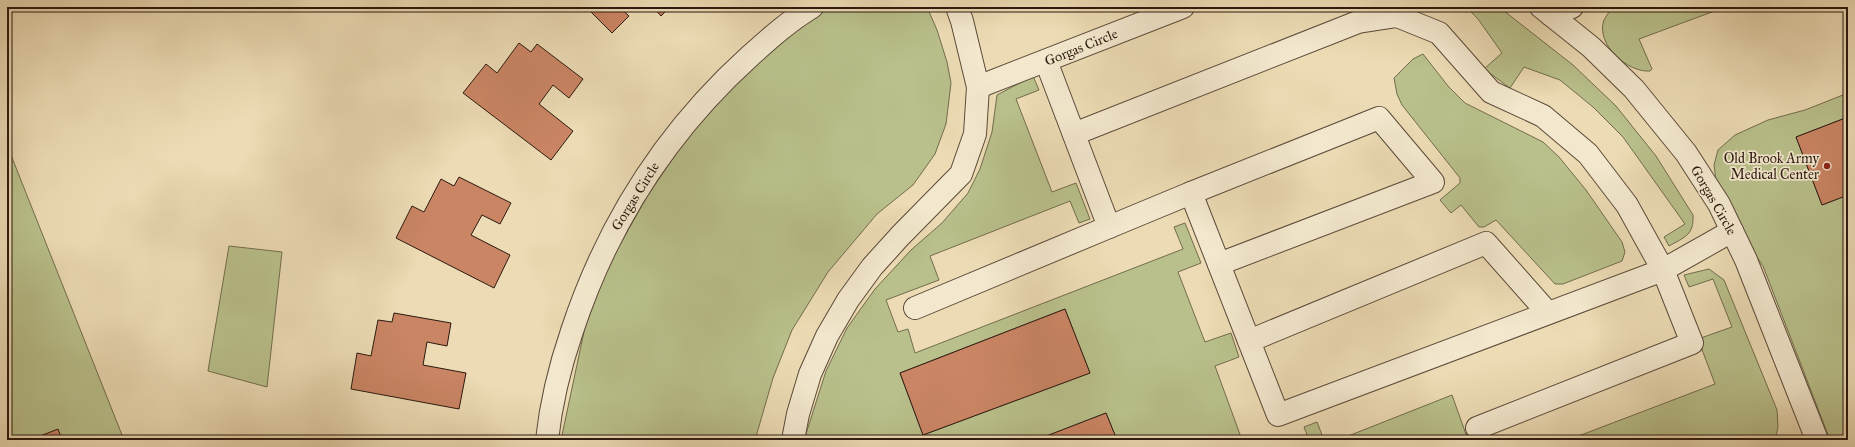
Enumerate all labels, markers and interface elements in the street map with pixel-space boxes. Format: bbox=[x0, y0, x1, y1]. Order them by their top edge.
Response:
street label: Gorgas Circle bbox=[1042, 25, 1120, 70]
place label: Old Brook Army Medical Center bbox=[1724, 150, 1820, 183]
street label: Gorgas Circle bbox=[608, 159, 663, 234]
marker: Old Brook Army Medical Center bbox=[1822, 161, 1832, 171]
street label: Gorgas Circle bbox=[1687, 163, 1740, 238]

